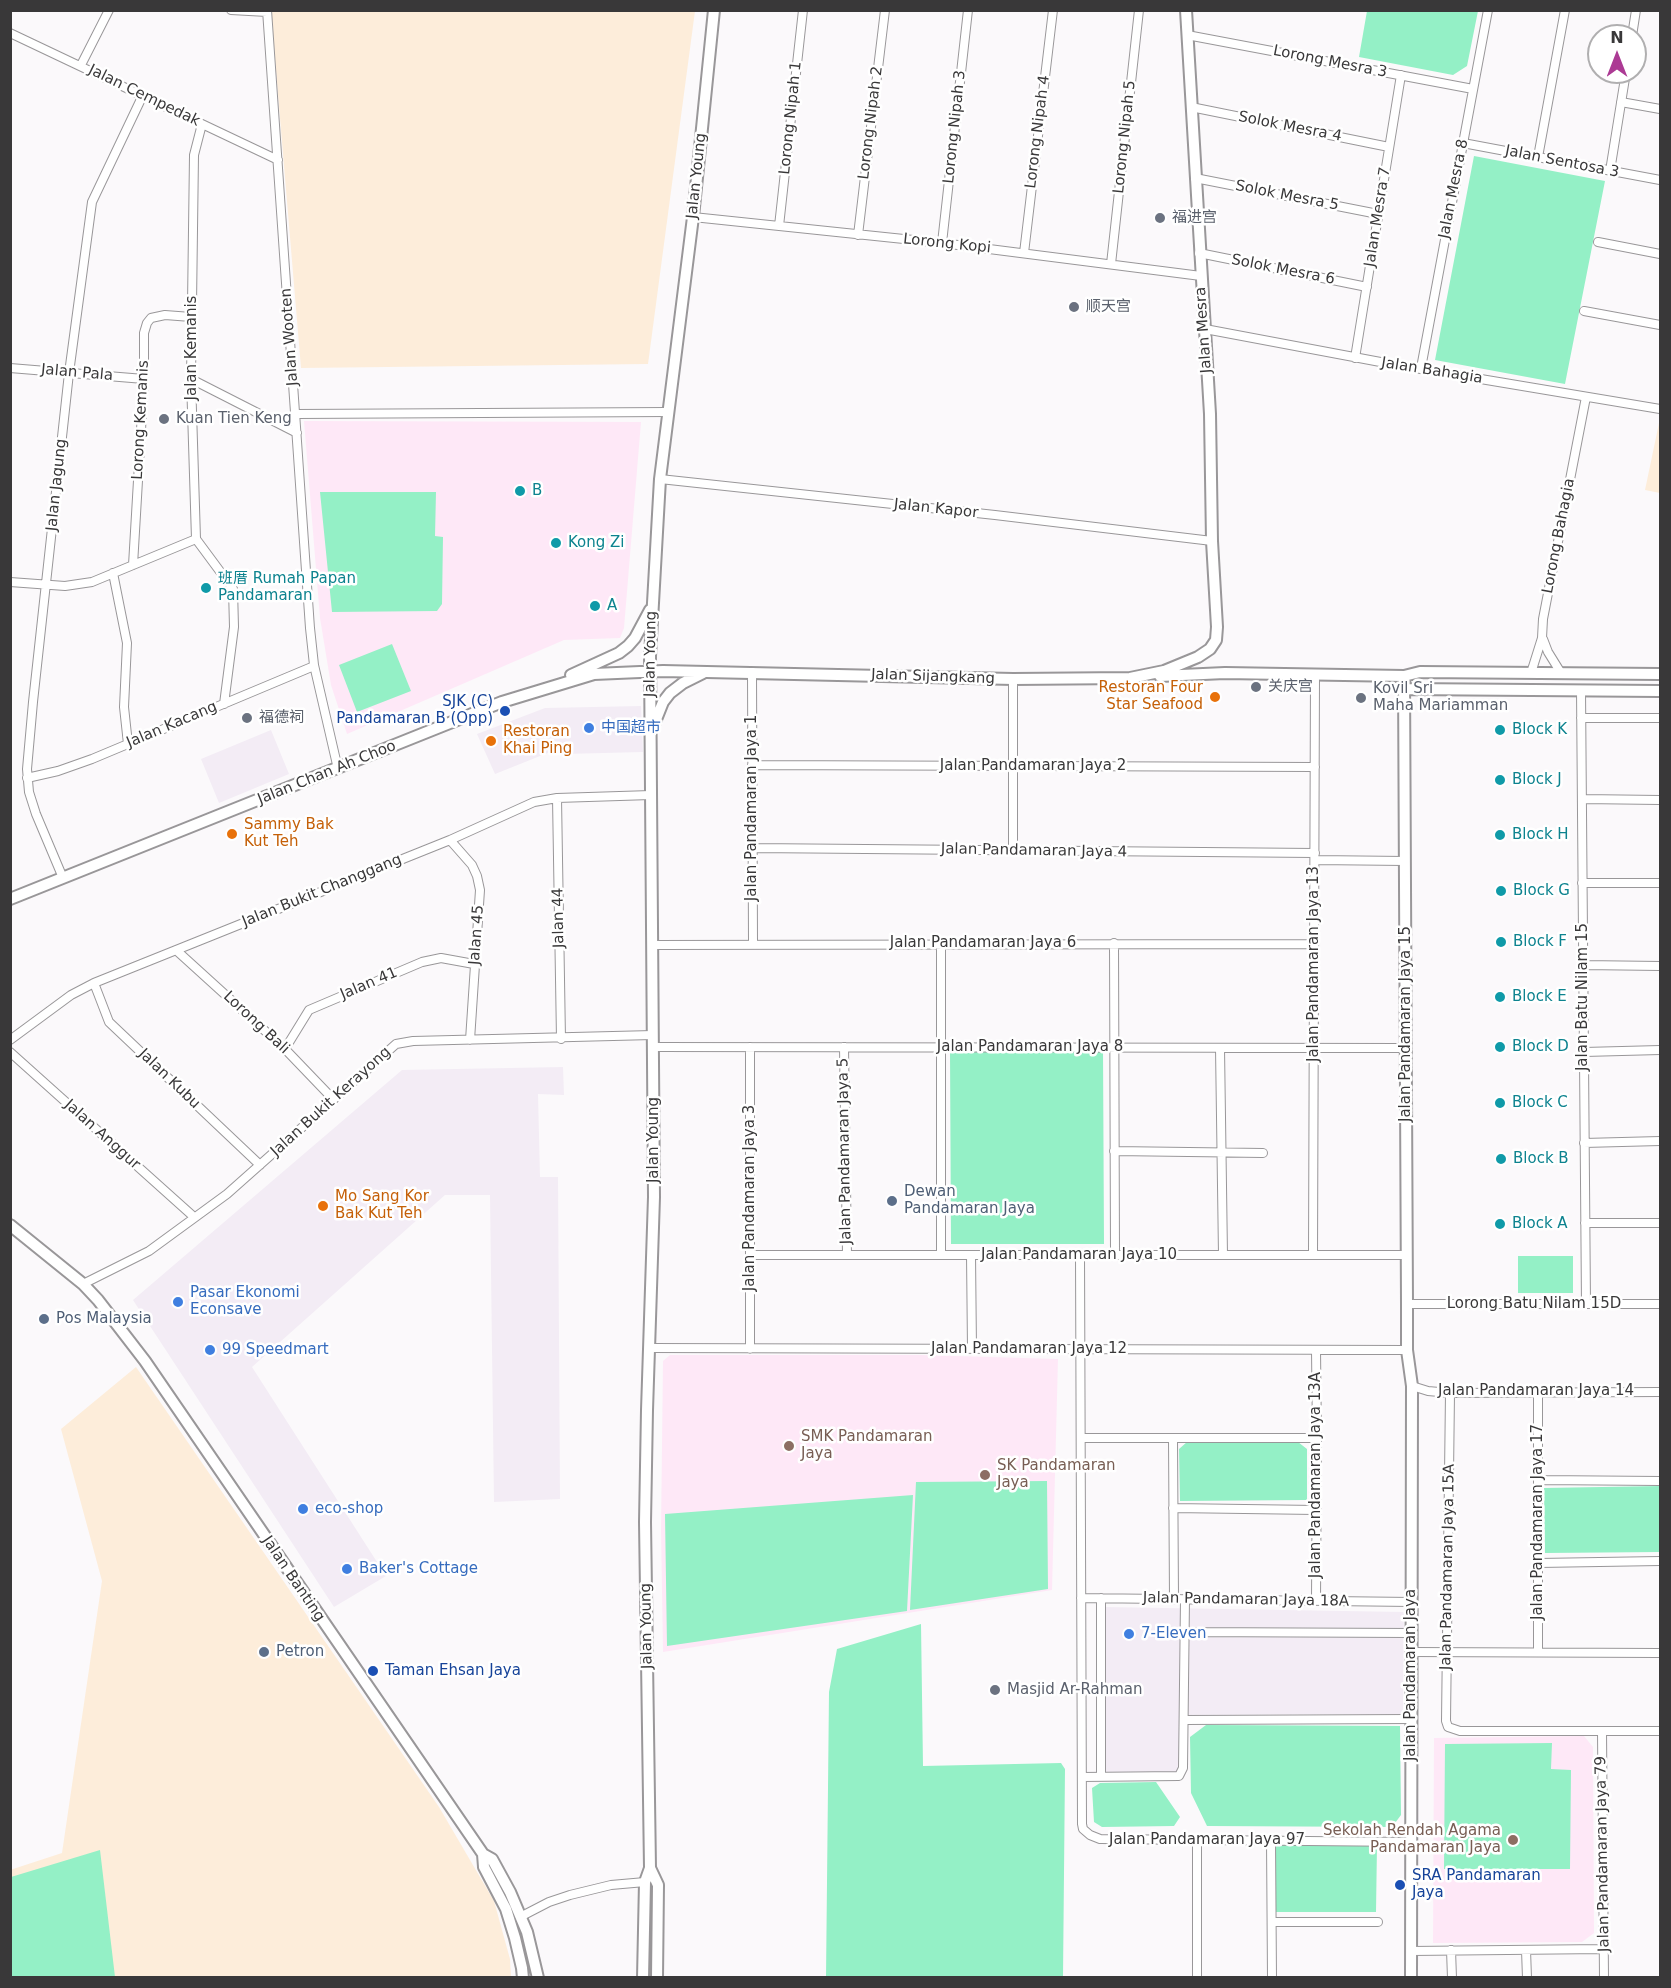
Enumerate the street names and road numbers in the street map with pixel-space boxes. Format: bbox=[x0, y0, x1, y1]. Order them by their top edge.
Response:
street label: Lorong Mesra 3 bbox=[1271, 42, 1389, 82]
street label: Lorong Nipah 1 bbox=[776, 60, 806, 176]
street label: Jalan Cempedak bbox=[85, 61, 203, 131]
street label: Lorong Nipah 2 bbox=[855, 65, 887, 181]
street label: Lorong Nipah 3 bbox=[940, 69, 970, 185]
street label: Lorong Nipah 4 bbox=[1022, 74, 1054, 190]
street label: Lorong Nipah 5 bbox=[1110, 79, 1140, 195]
street label: Solok Mesra 4 bbox=[1237, 108, 1343, 146]
street label: Jalan Young bbox=[684, 132, 710, 220]
street label: Jalan Mesra 8 bbox=[1436, 138, 1472, 240]
street label: Jalan Sentosa 3 bbox=[1503, 142, 1621, 182]
street label: Jalan Mesra 7 bbox=[1361, 166, 1395, 268]
street label: Solok Mesra 5 bbox=[1234, 177, 1340, 215]
street label: Lorong Kopi bbox=[902, 230, 992, 258]
street label: Solok Mesra 6 bbox=[1230, 251, 1336, 289]
street label: Jalan Mesra bbox=[1192, 286, 1216, 374]
street label: Jalan Wooten bbox=[278, 287, 302, 387]
street label: Jalan Kemanis bbox=[183, 296, 201, 400]
street label: Jalan Bahagia bbox=[1380, 354, 1484, 388]
street label: Lorong Kemanis bbox=[129, 360, 153, 480]
street label: Jalan Pala bbox=[40, 361, 114, 385]
street label: Jalan Jagung bbox=[43, 438, 71, 532]
street label: Lorong Bahagia bbox=[1539, 477, 1579, 595]
street label: Jalan Kapor bbox=[893, 496, 979, 522]
street label: Jalan Young bbox=[641, 611, 661, 697]
street label: Jalan Sijangkang bbox=[871, 666, 995, 688]
street label: Jalan Kacang bbox=[124, 698, 220, 752]
street label: Jalan Pandamaran Jaya 1 bbox=[743, 715, 761, 901]
street label: Jalan Chan Ah Choo bbox=[255, 737, 399, 809]
street label: Jalan Pandamaran Jaya 2 bbox=[940, 757, 1126, 775]
street label: Jalan Pandamaran Jaya 4 bbox=[941, 840, 1127, 862]
street label: Jalan Bukit Changgang bbox=[240, 851, 404, 931]
street label: Jalan Pandamaran Jaya 13 bbox=[1305, 866, 1323, 1062]
street label: Jalan 44 bbox=[549, 888, 569, 948]
street label: Jalan 45 bbox=[466, 904, 488, 966]
street label: Jalan Batu Nilam 15 bbox=[1574, 923, 1592, 1071]
street label: Jalan Pandamaran Jaya 15 bbox=[1397, 926, 1415, 1122]
street label: Jalan Pandamaran Jaya 6 bbox=[890, 934, 1076, 952]
street label: Jalan 41 bbox=[338, 964, 400, 1004]
street label: Lorong Bali bbox=[219, 988, 293, 1058]
street label: Jalan Pandamaran Jaya 8 bbox=[937, 1038, 1123, 1056]
street label: Jalan Bukit Kerayong bbox=[267, 1043, 395, 1161]
street label: Jalan Kubu bbox=[134, 1045, 204, 1113]
street label: Jalan Pandamaran Jaya 5 bbox=[834, 1058, 856, 1244]
street label: Jalan Anggur bbox=[60, 1096, 144, 1174]
street label: Jalan Young bbox=[645, 1097, 663, 1183]
street label: Jalan Pandamaran Jaya 3 bbox=[741, 1105, 759, 1291]
street label: Jalan Pandamaran Jaya 10 bbox=[981, 1246, 1177, 1264]
street label: Lorong Batu Nilam 15D bbox=[1447, 1295, 1621, 1313]
street label: Jalan Pandamaran Jaya 12 bbox=[931, 1340, 1127, 1358]
street label: Jalan Pandamaran Jaya 13A bbox=[1307, 1372, 1325, 1578]
street label: Jalan Pandamaran Jaya 14 bbox=[1438, 1382, 1634, 1400]
street label: Jalan Pandamaran Jaya 17 bbox=[1529, 1424, 1547, 1620]
street label: Jalan Pandamaran Jaya 15A bbox=[1437, 1464, 1459, 1670]
street label: Jalan Banting bbox=[258, 1533, 328, 1625]
street label: Jalan Young bbox=[637, 1583, 657, 1669]
street label: Jalan Pandamaran Jaya 18A bbox=[1143, 1589, 1349, 1611]
street label: Jalan Pandamaran Jaya bbox=[1402, 1589, 1420, 1761]
street label: Jalan Pandamaran Jaya 79 bbox=[1592, 1756, 1614, 1952]
street label: Jalan Pandamaran Jaya 97 bbox=[1109, 1831, 1305, 1849]

